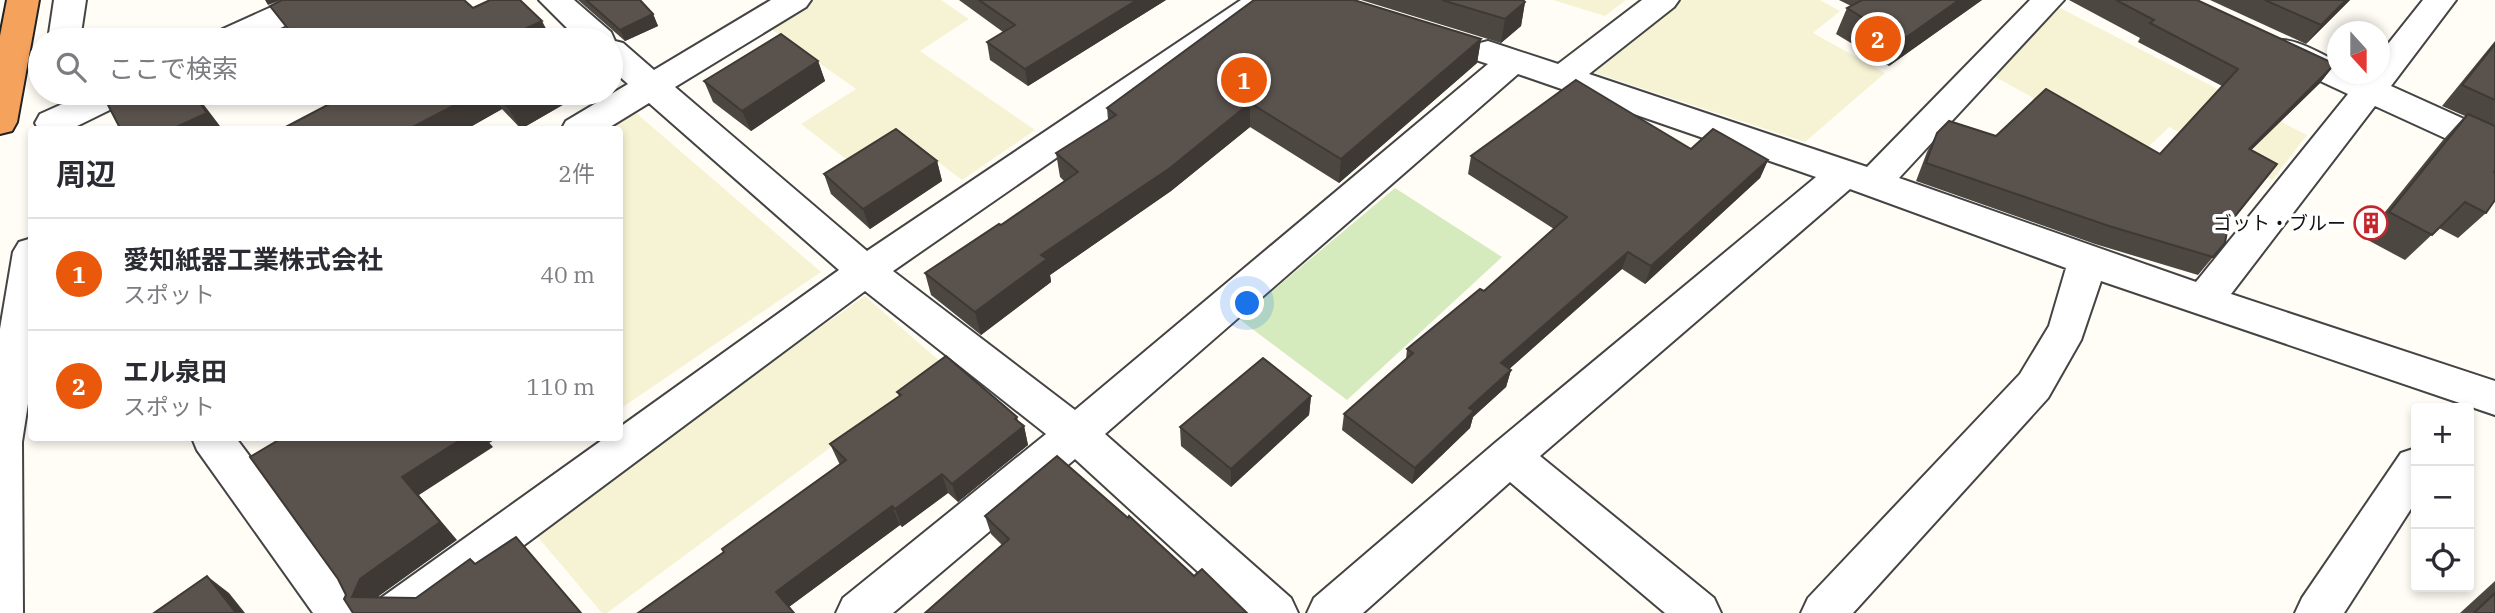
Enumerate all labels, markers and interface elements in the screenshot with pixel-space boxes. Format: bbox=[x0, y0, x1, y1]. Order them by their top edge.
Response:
pin: 2 bbox=[1855, 13, 1901, 65]
north arrow bbox=[2327, 21, 2390, 84]
search box bbox=[28, 28, 623, 105]
icon: search bbox=[52, 48, 90, 86]
text: ここで検索 bbox=[108, 51, 238, 85]
pin: 1 bbox=[1221, 54, 1267, 106]
text: 周辺 bbox=[56, 154, 116, 193]
text: 2件 bbox=[558, 158, 595, 188]
building icon: ゴット・ブルー bbox=[2352, 204, 2390, 242]
place label: ゴット・ブルー bbox=[2213, 211, 2346, 235]
text: 愛知紙器工業株式会社 bbox=[123, 242, 383, 276]
text: 1 bbox=[72, 259, 86, 289]
text: 40 m bbox=[540, 259, 595, 289]
text: スポット bbox=[123, 279, 215, 309]
your location bbox=[1230, 286, 1264, 320]
text: エル泉田 bbox=[123, 354, 227, 388]
text: 2 bbox=[72, 371, 86, 401]
text: 110 m bbox=[526, 371, 595, 401]
text: スポット bbox=[123, 391, 215, 421]
map controls bbox=[2411, 403, 2474, 592]
button: + bbox=[2411, 403, 2474, 466]
button: − bbox=[2411, 466, 2474, 529]
button: locate bbox=[2411, 529, 2474, 592]

